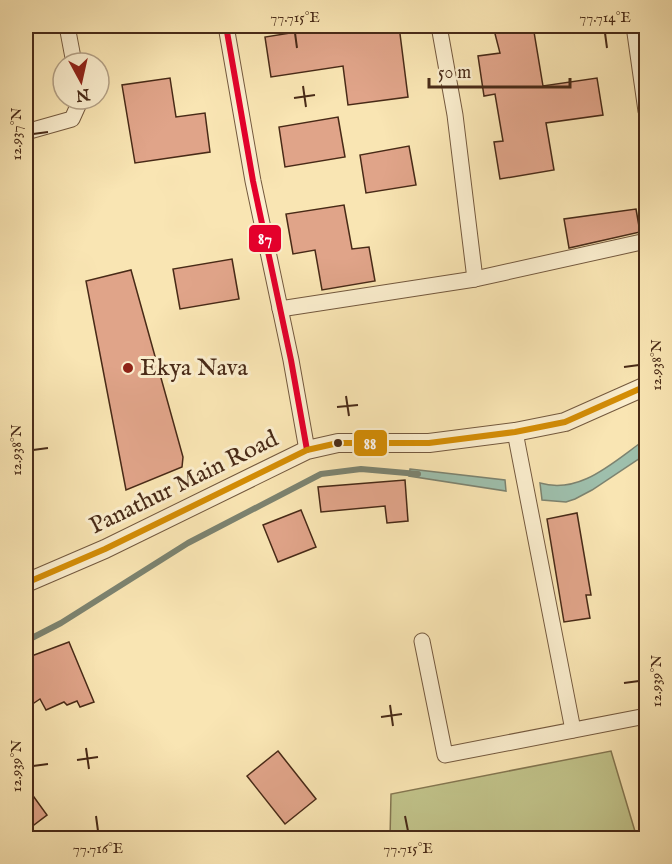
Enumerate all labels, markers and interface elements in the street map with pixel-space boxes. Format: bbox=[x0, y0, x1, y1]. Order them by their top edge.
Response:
text: 77.715°E bbox=[270, 8, 320, 27]
text: 77.714°E bbox=[579, 8, 631, 27]
north arrow bbox=[51, 51, 111, 111]
scale bar bbox=[429, 51, 570, 89]
text: 50 m bbox=[438, 62, 471, 85]
text: N bbox=[74, 83, 92, 105]
text: 12.937°N bbox=[7, 108, 26, 160]
line badge: 87 bbox=[248, 224, 282, 253]
text: 87 bbox=[258, 230, 272, 250]
text: 12.938°N bbox=[647, 339, 666, 391]
place label: Ekya Nava bbox=[140, 353, 248, 384]
marker: Ekya Nava bbox=[121, 361, 135, 375]
text: 12.938°N bbox=[7, 424, 26, 476]
street label: Panathur Main Road bbox=[85, 424, 284, 542]
line badge: 88 bbox=[353, 429, 388, 457]
text: 88 bbox=[364, 435, 376, 455]
unlabelled marker bbox=[332, 437, 344, 449]
text: 12.939°N bbox=[647, 655, 666, 707]
text: 12.939°N bbox=[7, 740, 26, 792]
text: 77.716°E bbox=[73, 839, 123, 858]
text: 77.715°E bbox=[383, 839, 433, 858]

